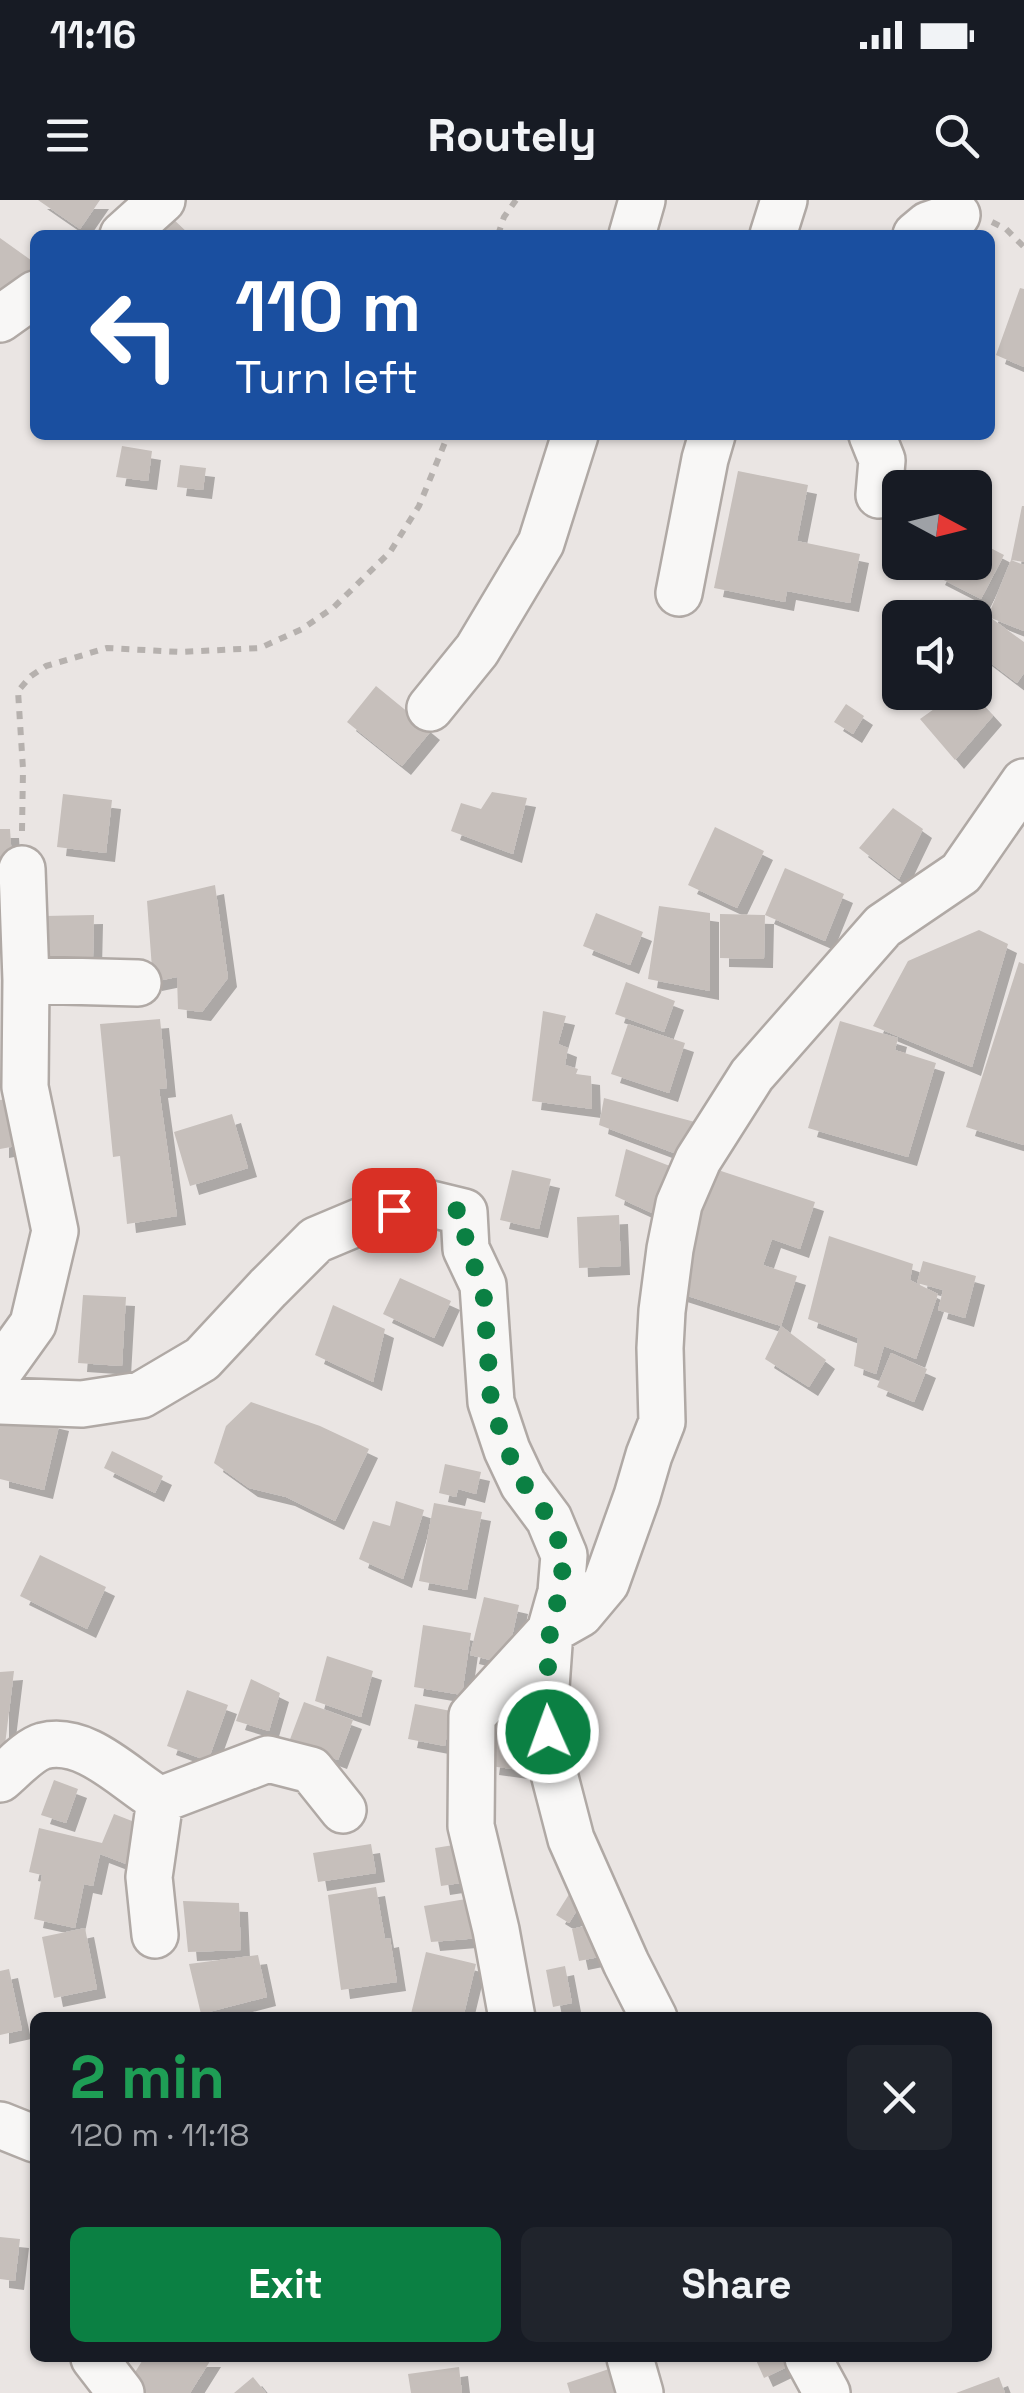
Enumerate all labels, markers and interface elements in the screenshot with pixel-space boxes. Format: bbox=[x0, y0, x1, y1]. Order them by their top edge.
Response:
text: 11:16 bbox=[50, 11, 136, 59]
text: Routely bbox=[427, 107, 597, 164]
icon: menu bbox=[40, 108, 95, 163]
icon: search bbox=[929, 108, 984, 163]
text: 110 m bbox=[235, 262, 421, 351]
icon: left bbox=[70, 270, 200, 400]
text: Turn left bbox=[235, 349, 418, 406]
north arrow bbox=[882, 470, 992, 580]
map controls bbox=[882, 470, 992, 710]
button: sound bbox=[882, 600, 992, 710]
pin bbox=[352, 1168, 437, 1253]
icon: arrive bbox=[367, 1183, 422, 1238]
position arrow bbox=[496, 1680, 600, 1784]
text: 2 min bbox=[70, 2039, 225, 2116]
button: close bbox=[847, 2045, 952, 2150]
text: 120 m · 11:18 bbox=[70, 2115, 250, 2155]
button: Exit bbox=[70, 2227, 501, 2342]
button: Share bbox=[521, 2227, 952, 2342]

